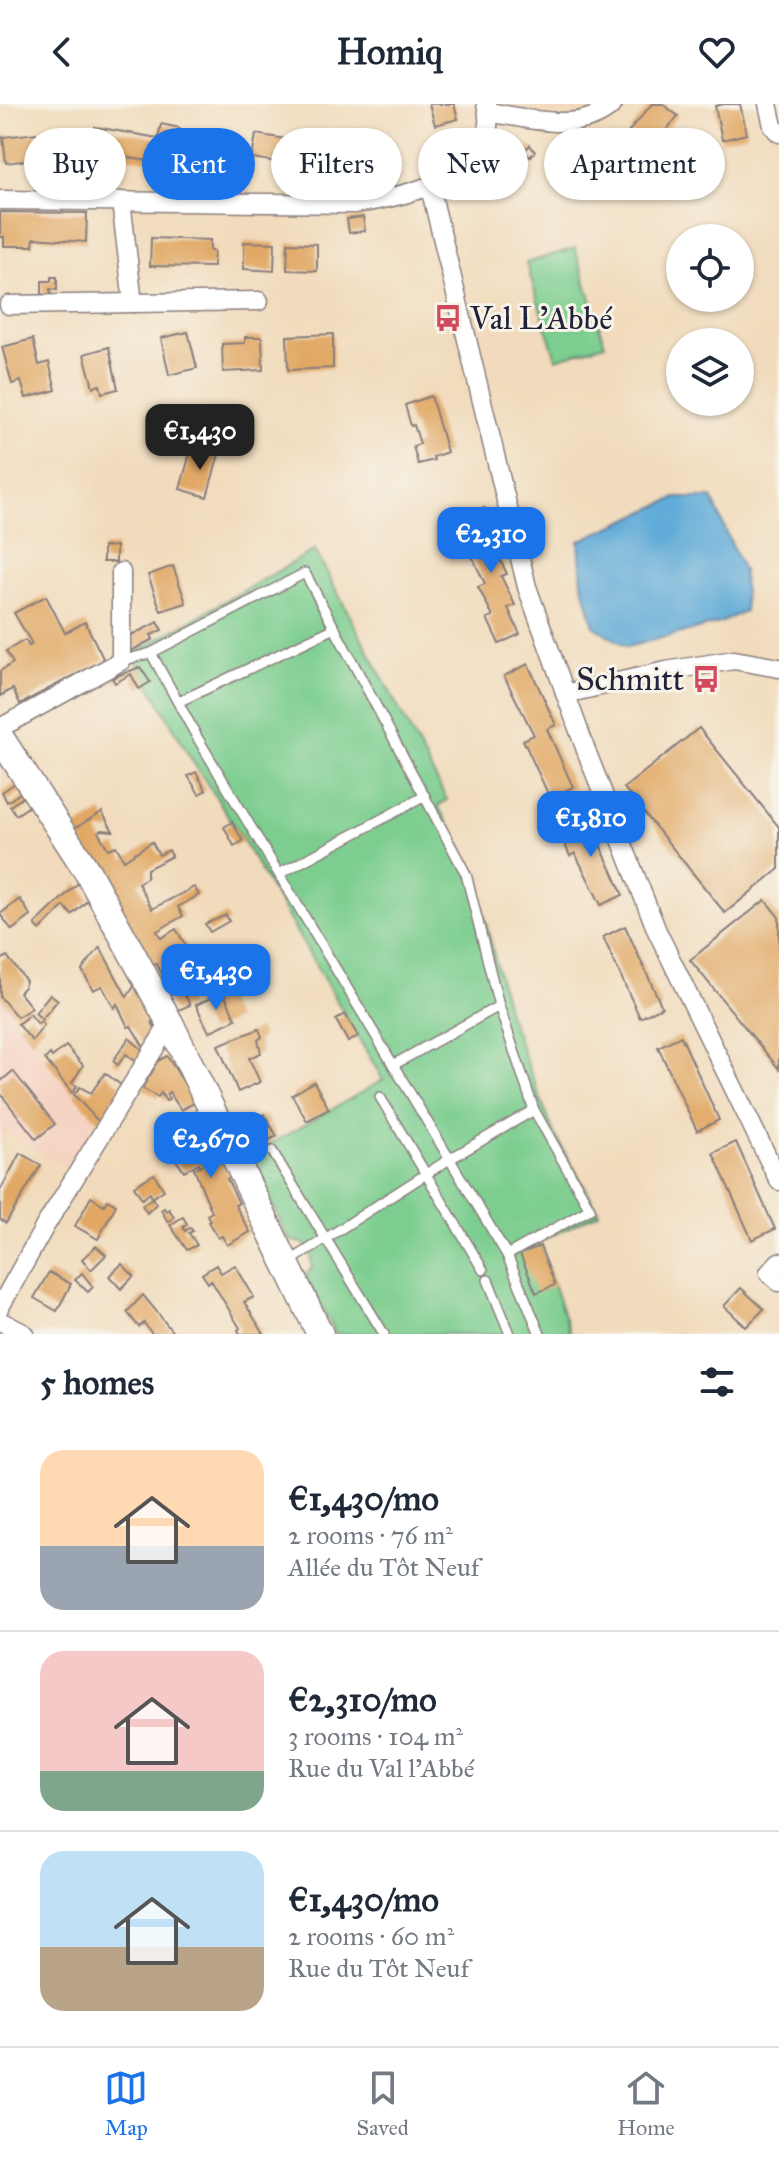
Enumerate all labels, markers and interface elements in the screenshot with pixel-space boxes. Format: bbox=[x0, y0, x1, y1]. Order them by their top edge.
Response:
icon: back bbox=[40, 30, 84, 74]
text: Homiq bbox=[336, 30, 443, 74]
icon: heart bbox=[695, 30, 739, 74]
chip: Buy bbox=[24, 128, 126, 200]
chip: Rent bbox=[142, 128, 255, 200]
chip: Filters bbox=[271, 128, 402, 200]
chip: New bbox=[418, 128, 528, 200]
chip: Apartment bbox=[544, 128, 725, 200]
map controls bbox=[666, 224, 754, 416]
button: locate bbox=[666, 224, 754, 312]
place label: Val L'Abbé bbox=[469, 299, 613, 338]
bus stop icon: Val L'Abbé bbox=[433, 303, 463, 333]
button: layers bbox=[666, 328, 754, 416]
pin: €1,430 bbox=[135, 404, 265, 472]
text: €1,430 bbox=[163, 414, 237, 446]
pin: €2,310 bbox=[426, 507, 556, 575]
text: €2,310 bbox=[455, 517, 527, 549]
place label: Schmitt bbox=[576, 660, 684, 699]
bus stop icon: Schmitt bbox=[691, 664, 721, 694]
pin: €1,810 bbox=[526, 791, 656, 859]
text: €1,810 bbox=[555, 801, 627, 833]
pin: €1,430 bbox=[151, 944, 281, 1012]
text: €1,430 bbox=[179, 954, 253, 986]
pin: €2,670 bbox=[146, 1112, 276, 1180]
text: €2,670 bbox=[172, 1122, 250, 1154]
icon: filters bbox=[695, 1360, 739, 1404]
text: 5 homes bbox=[40, 1362, 154, 1403]
text: €1,430/mo bbox=[288, 1478, 439, 1519]
icon: home bbox=[104, 1482, 200, 1578]
text: 2 rooms · 76 m² bbox=[288, 1519, 453, 1551]
text: Allée du Tôt Neuf bbox=[288, 1551, 480, 1583]
text: €2,310/mo bbox=[288, 1679, 437, 1720]
icon: home bbox=[104, 1683, 200, 1779]
text: 3 rooms · 104 m² bbox=[288, 1720, 463, 1752]
text: Rue du Val l'Abbé bbox=[288, 1752, 475, 1784]
text: €1,430/mo bbox=[288, 1879, 439, 1920]
icon: home bbox=[104, 1883, 200, 1979]
text: 2 rooms · 60 m² bbox=[288, 1920, 454, 1952]
text: Rue du Tôt Neuf bbox=[288, 1952, 469, 1984]
tab: Map bbox=[104, 2066, 148, 2141]
tab: Saved bbox=[357, 2066, 409, 2141]
tab: Home bbox=[617, 2066, 675, 2141]

